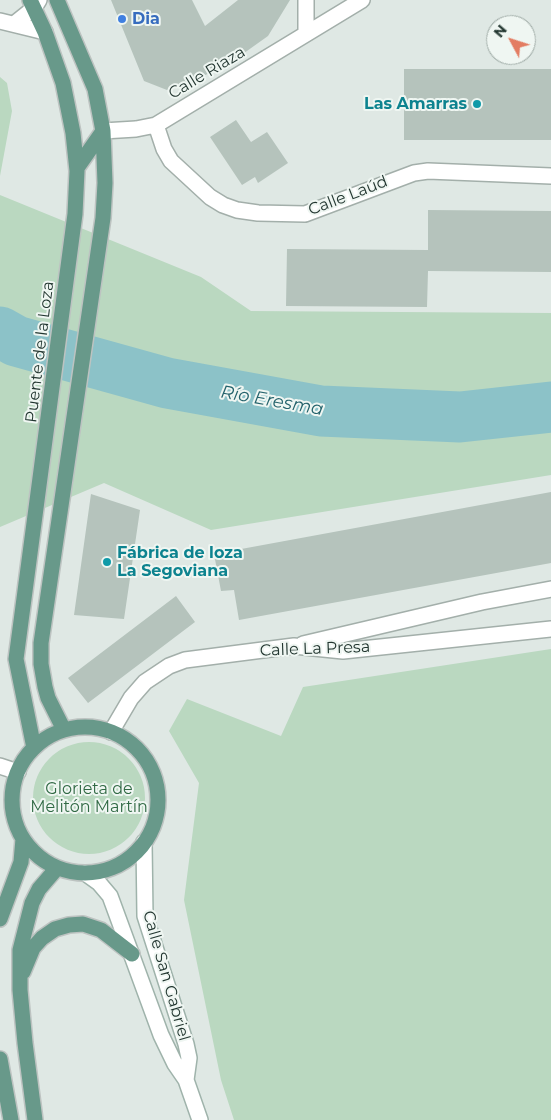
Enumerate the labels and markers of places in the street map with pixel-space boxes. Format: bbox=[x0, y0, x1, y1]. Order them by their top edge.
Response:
place label: Dia bbox=[132, 9, 160, 29]
marker: Dia bbox=[116, 13, 128, 25]
place label: Las Amarras bbox=[364, 94, 467, 114]
marker: Las Amarras bbox=[471, 98, 483, 110]
place label: Fábrica de loza La Segoviana bbox=[117, 543, 243, 581]
marker: Fábrica de loza La Segoviana bbox=[101, 556, 113, 568]

